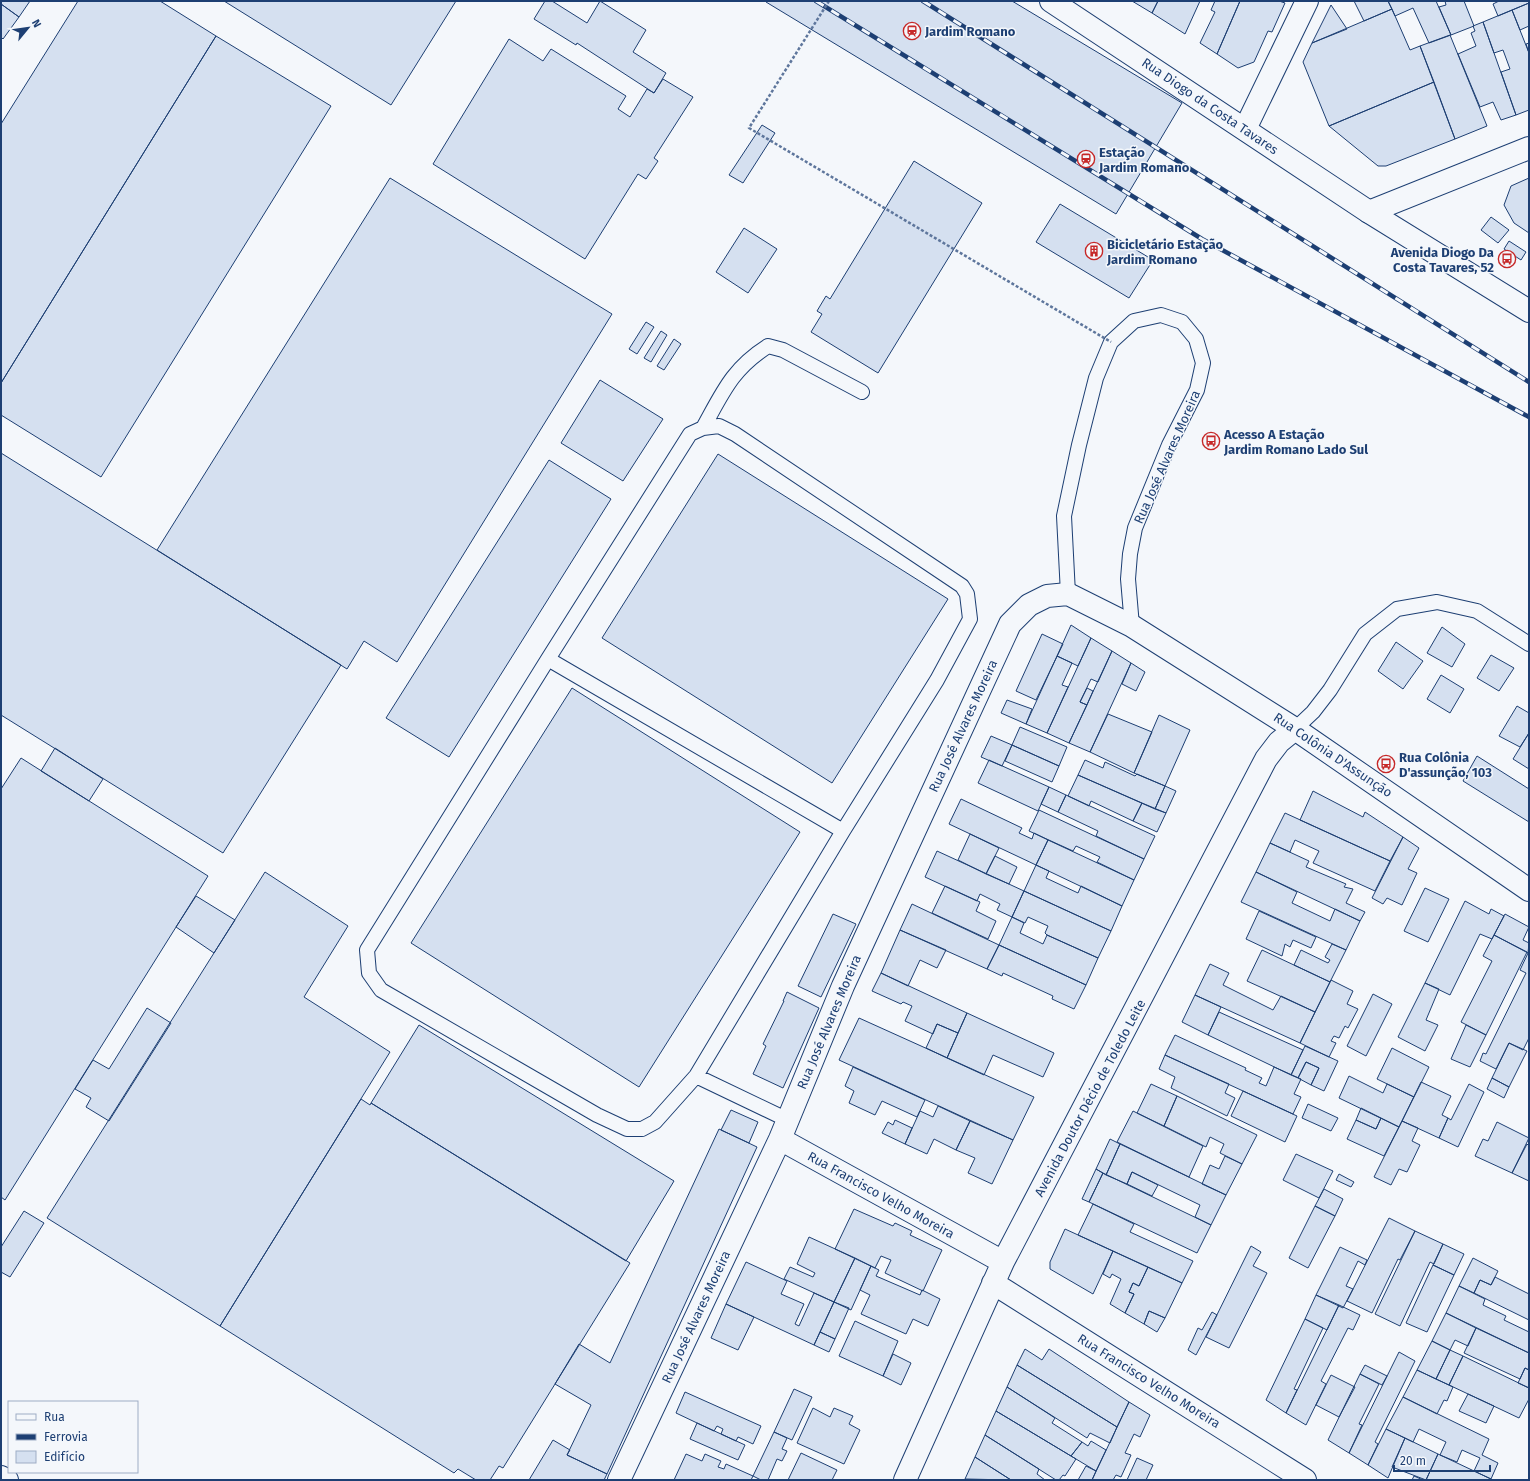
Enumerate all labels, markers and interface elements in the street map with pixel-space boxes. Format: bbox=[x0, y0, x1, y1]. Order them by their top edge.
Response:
north arrow bbox=[8, 8, 48, 48]
text: N bbox=[29, 17, 44, 30]
station icon: Jardim Romano bbox=[902, 21, 922, 41]
place label: Jardim Romano bbox=[924, 24, 1016, 39]
street label: Rua Diogo da Costa Tavares bbox=[1139, 55, 1281, 157]
place label: Estação Jardim Romano bbox=[1098, 145, 1190, 175]
station icon: Estação Jardim Romano bbox=[1076, 149, 1096, 169]
place label: Bicicletário Estação Jardim Romano bbox=[1106, 237, 1224, 267]
building icon: Bicicletário Estação Jardim Romano bbox=[1084, 241, 1104, 261]
place label: Avenida Diogo Da Costa Tavares, 52 bbox=[1390, 245, 1494, 275]
bus stop icon: Avenida Diogo Da Costa Tavares, 52 bbox=[1497, 249, 1517, 269]
street label: Rua José Alvares Moreira bbox=[1131, 388, 1203, 526]
place label: Acesso A Estação Jardim Romano Lado Sul bbox=[1223, 427, 1368, 457]
bus stop icon: Acesso A Estação Jardim Romano Lado Sul bbox=[1201, 431, 1221, 451]
street label: Rua José Alvares Moreira bbox=[926, 657, 1000, 795]
street label: Rua Colônia D'Assunção bbox=[1271, 710, 1395, 800]
place label: Rua Colônia D'assunção, 103 bbox=[1399, 750, 1492, 781]
bus stop icon: Rua Colônia D'assunção, 103 bbox=[1376, 754, 1396, 774]
street label: Rua José Alvares Moreira bbox=[794, 953, 864, 1091]
street label: Avenida Doutor Décio de Toledo Leite bbox=[1032, 997, 1148, 1199]
street label: Rua Francisco Velho Moreira bbox=[805, 1148, 957, 1242]
street label: Rua José Alvares Moreira bbox=[659, 1248, 733, 1386]
street label: Rua Francisco Velho Moreira bbox=[1075, 1331, 1223, 1431]
legend bbox=[8, 1401, 138, 1473]
text: Rua bbox=[44, 1410, 65, 1424]
text: Ferrovia bbox=[44, 1430, 88, 1444]
scale bar bbox=[1394, 1447, 1490, 1473]
text: Edifício bbox=[44, 1450, 85, 1464]
text: 20 m bbox=[1400, 1454, 1426, 1468]

